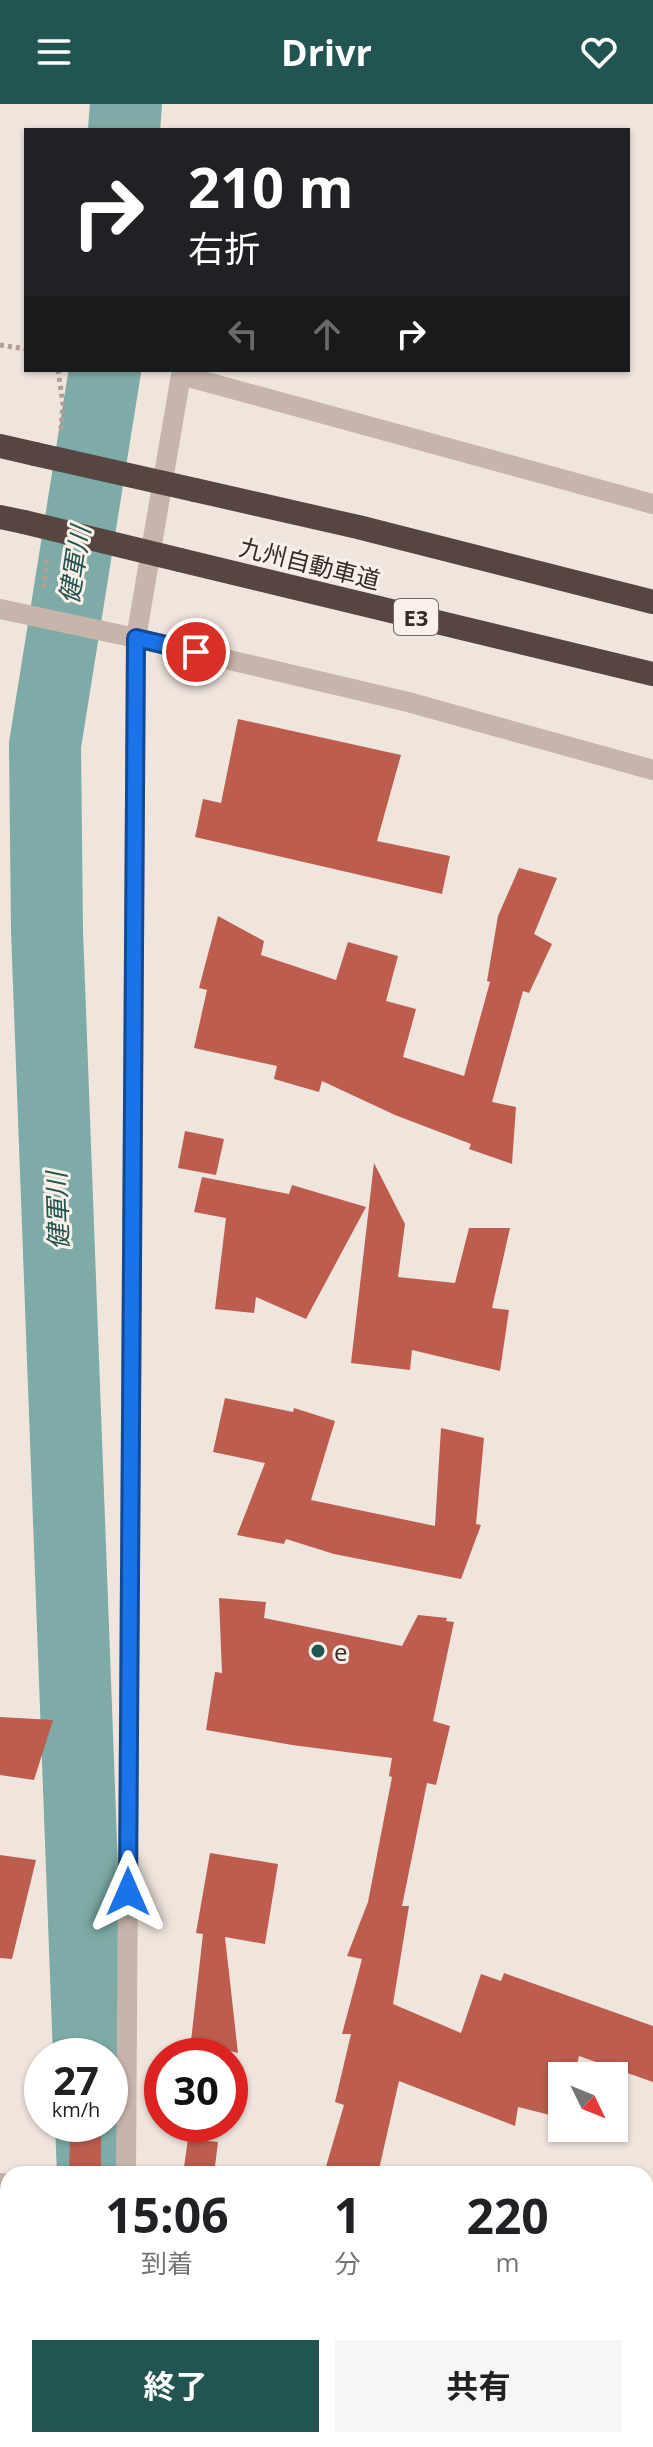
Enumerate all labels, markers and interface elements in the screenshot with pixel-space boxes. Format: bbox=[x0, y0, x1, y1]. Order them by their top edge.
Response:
text: Drivr bbox=[281, 28, 372, 77]
icon: menu bbox=[32, 30, 76, 74]
icon: heart bbox=[577, 30, 621, 74]
text: 210 m bbox=[188, 148, 354, 224]
icon: right bbox=[56, 160, 160, 264]
text: 右折 bbox=[188, 224, 260, 273]
icon: left bbox=[221, 312, 265, 356]
icon: ahead bbox=[305, 312, 349, 356]
icon: right bbox=[389, 312, 433, 356]
water label: 健軍川 bbox=[50, 521, 98, 606]
street label: 九州自動車道 bbox=[236, 530, 384, 596]
road number: E3 bbox=[394, 599, 438, 635]
pin bbox=[162, 618, 230, 686]
icon: arrive bbox=[174, 630, 218, 674]
water label: 健軍川 bbox=[38, 1168, 76, 1251]
place label: e bbox=[334, 1635, 347, 1668]
marker: e bbox=[309, 1642, 327, 1660]
position arrow bbox=[86, 1850, 170, 1934]
speed limit sign: 30 bbox=[144, 2038, 248, 2142]
text: 27 bbox=[53, 2052, 99, 2107]
north arrow bbox=[548, 2062, 628, 2142]
map controls bbox=[548, 2062, 628, 2142]
text: km/h bbox=[52, 2096, 100, 2123]
text: 15:06 bbox=[105, 2182, 229, 2247]
text: 1 bbox=[334, 2182, 361, 2247]
text: 220 bbox=[466, 2183, 549, 2248]
text: m bbox=[496, 2244, 520, 2280]
text: 到着 bbox=[141, 2245, 193, 2281]
text: 分 bbox=[335, 2245, 361, 2281]
button: 終了 bbox=[32, 2340, 319, 2432]
button: 共有 bbox=[335, 2340, 622, 2432]

